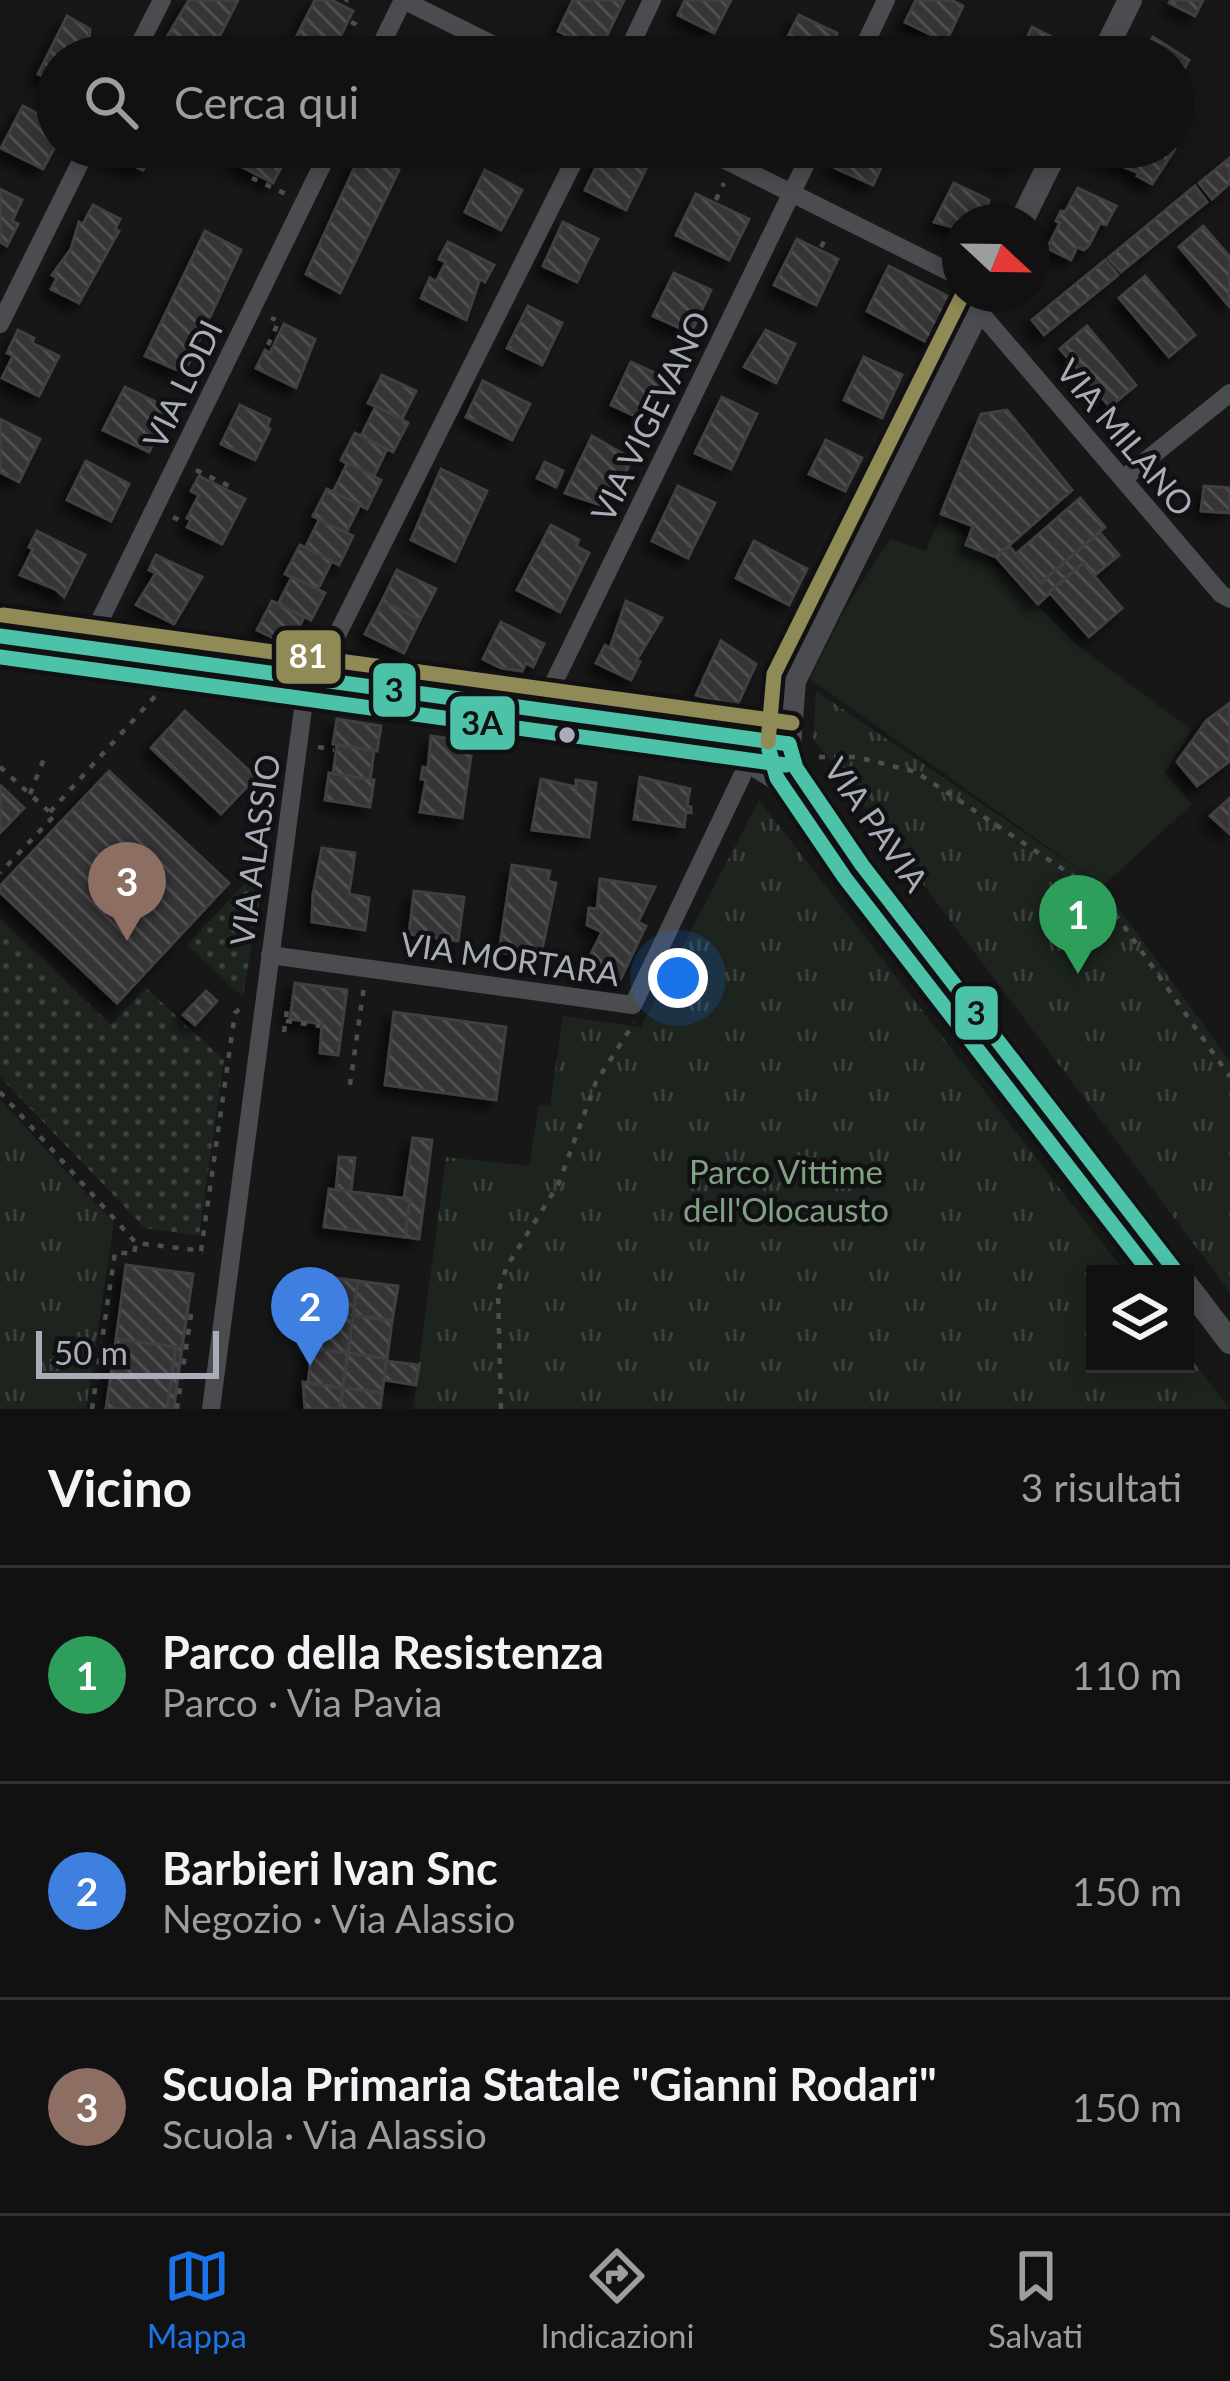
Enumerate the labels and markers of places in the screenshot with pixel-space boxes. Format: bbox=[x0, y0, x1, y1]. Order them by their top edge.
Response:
unlabelled marker bbox=[556, 724, 578, 746]
pin: 3 bbox=[88, 842, 166, 941]
pin: 1 bbox=[1039, 875, 1117, 974]
pin: 2 bbox=[271, 1267, 349, 1366]

